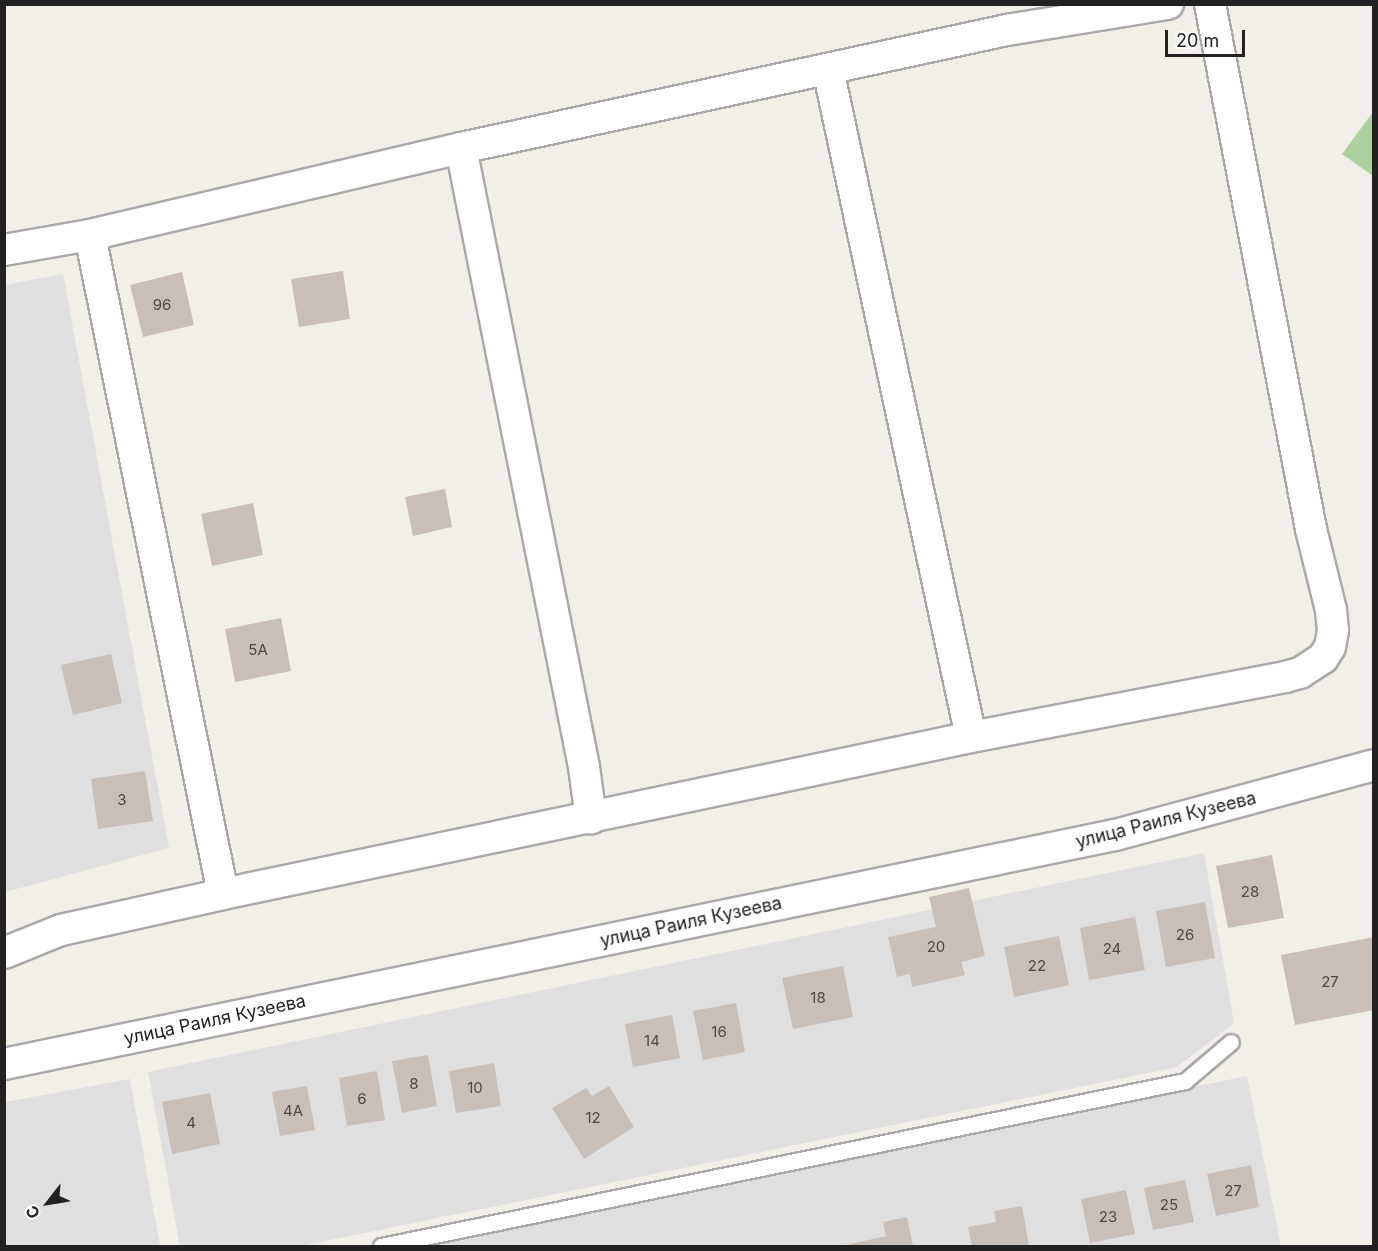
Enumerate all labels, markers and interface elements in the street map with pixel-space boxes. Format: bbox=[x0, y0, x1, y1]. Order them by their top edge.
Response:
scale bar bbox=[1168, 18, 1248, 56]
text: 20 m bbox=[1176, 30, 1219, 51]
house number: 96 bbox=[153, 296, 171, 314]
house number: 5А bbox=[248, 641, 268, 659]
street label: улица Раиля Кузеева bbox=[1074, 787, 1258, 853]
house number: 3 bbox=[117, 791, 127, 809]
house number: 28 bbox=[1241, 883, 1259, 901]
street label: улица Раиля Кузеева bbox=[598, 892, 784, 952]
house number: 26 bbox=[1176, 926, 1194, 944]
house number: 20 bbox=[927, 938, 945, 956]
house number: 24 bbox=[1103, 940, 1121, 958]
house number: 22 bbox=[1028, 957, 1046, 975]
house number: 27 bbox=[1321, 973, 1339, 991]
house number: 18 bbox=[810, 989, 826, 1007]
street label: улица Раиля Кузеева bbox=[122, 990, 308, 1050]
house number: 16 bbox=[711, 1023, 727, 1041]
house number: 14 bbox=[644, 1032, 660, 1050]
house number: 8 bbox=[409, 1075, 419, 1093]
house number: 10 bbox=[467, 1079, 483, 1097]
house number: 6 bbox=[357, 1090, 367, 1108]
house number: 4А bbox=[283, 1102, 303, 1120]
house number: 12 bbox=[585, 1109, 601, 1127]
house number: 4 bbox=[186, 1114, 196, 1132]
north arrow bbox=[18, 1173, 78, 1233]
house number: 27 bbox=[1224, 1182, 1242, 1200]
house number: 25 bbox=[1160, 1196, 1178, 1214]
text: С bbox=[21, 1202, 44, 1222]
house number: 23 bbox=[1099, 1208, 1117, 1226]

